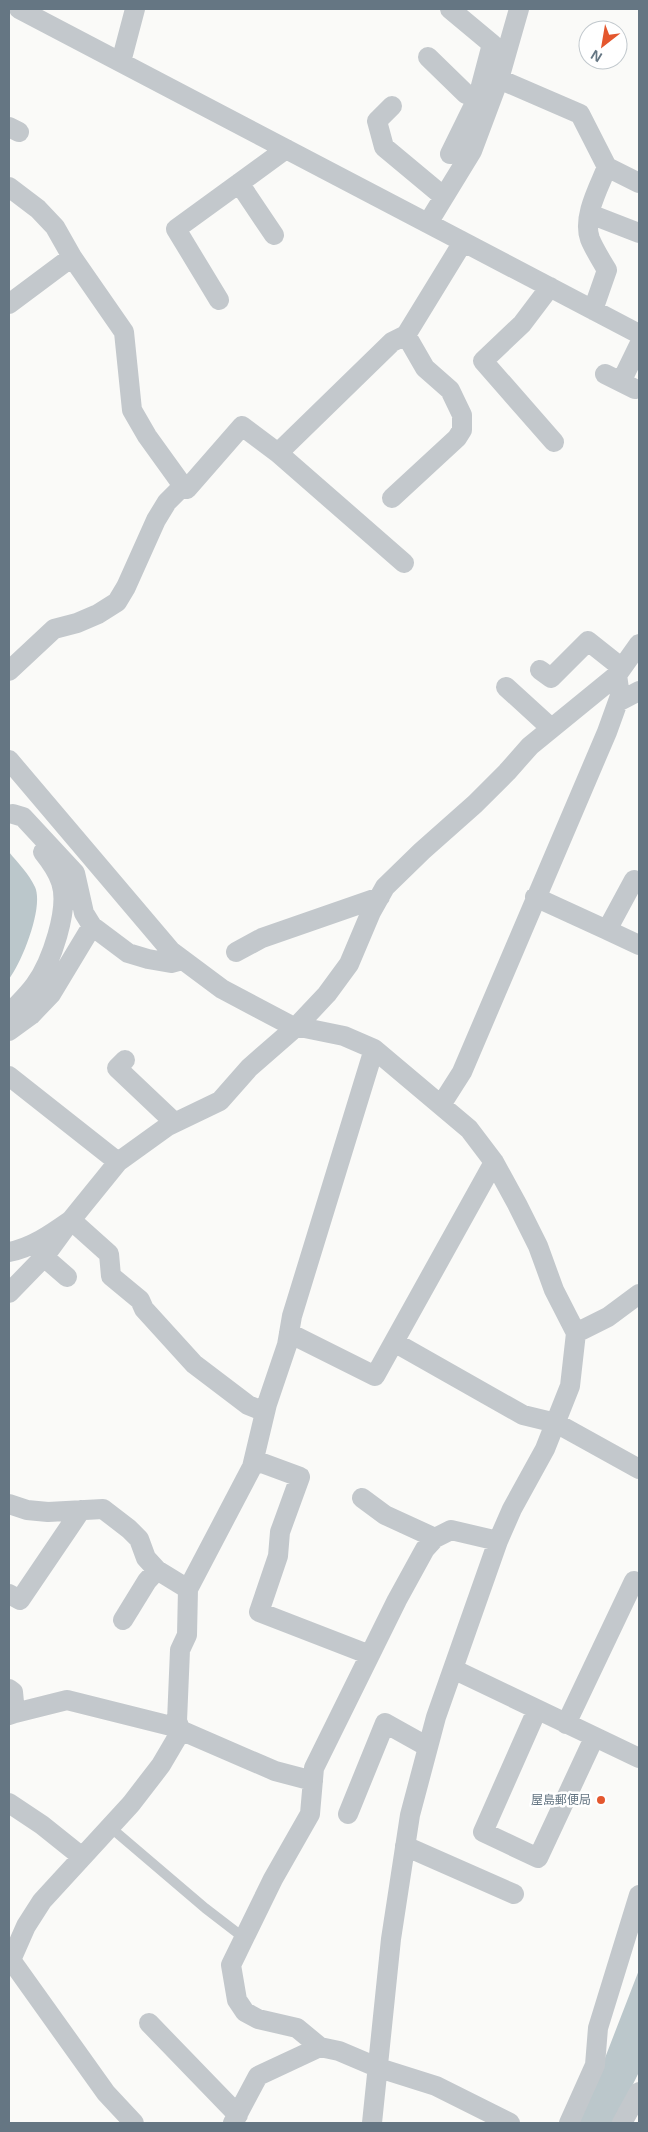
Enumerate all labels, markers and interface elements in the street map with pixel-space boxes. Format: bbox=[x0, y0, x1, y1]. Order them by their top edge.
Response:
north arrow bbox=[578, 20, 628, 70]
text: N bbox=[588, 47, 605, 66]
place label: 屋島郵便局 bbox=[531, 1793, 591, 1807]
marker: 屋島郵便局 bbox=[595, 1794, 607, 1806]

